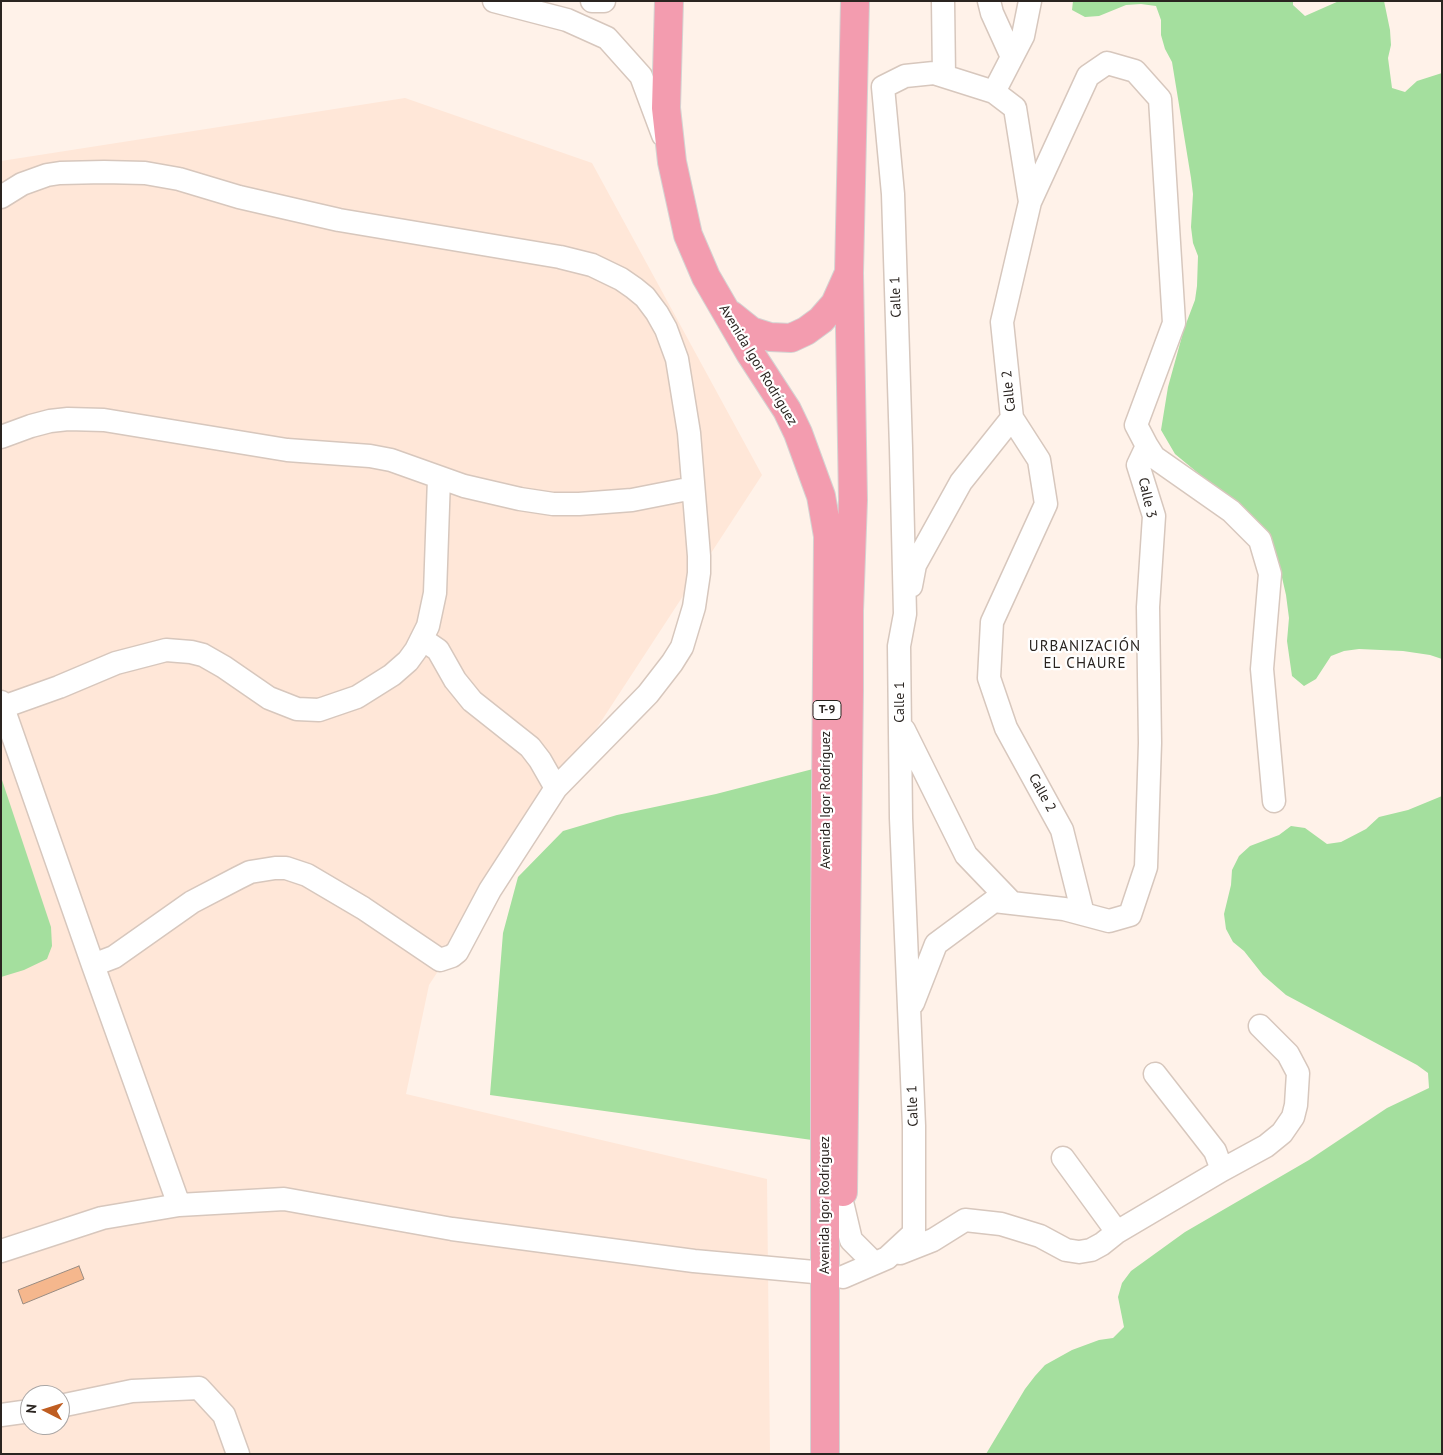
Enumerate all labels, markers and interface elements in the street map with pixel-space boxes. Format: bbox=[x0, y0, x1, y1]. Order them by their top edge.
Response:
street label: Calle 1 bbox=[887, 276, 905, 318]
street label: Avenida Igor Rodríguez bbox=[715, 301, 801, 429]
street label: Calle 2 bbox=[998, 370, 1020, 412]
street label: Calle 3 bbox=[1134, 476, 1160, 520]
district label: URBANIZACIÓN EL CHAURE bbox=[1027, 638, 1143, 673]
street label: Calle 1 bbox=[892, 681, 908, 723]
road number: T-9 bbox=[813, 700, 841, 720]
street label: Avenida Igor Rodríguez bbox=[818, 731, 834, 869]
street label: Calle 2 bbox=[1025, 771, 1059, 815]
street label: Calle 1 bbox=[904, 1085, 922, 1127]
street label: Avenida Igor Rodríguez bbox=[817, 1136, 833, 1274]
north arrow bbox=[20, 1385, 70, 1435]
text: N bbox=[22, 1403, 40, 1414]

